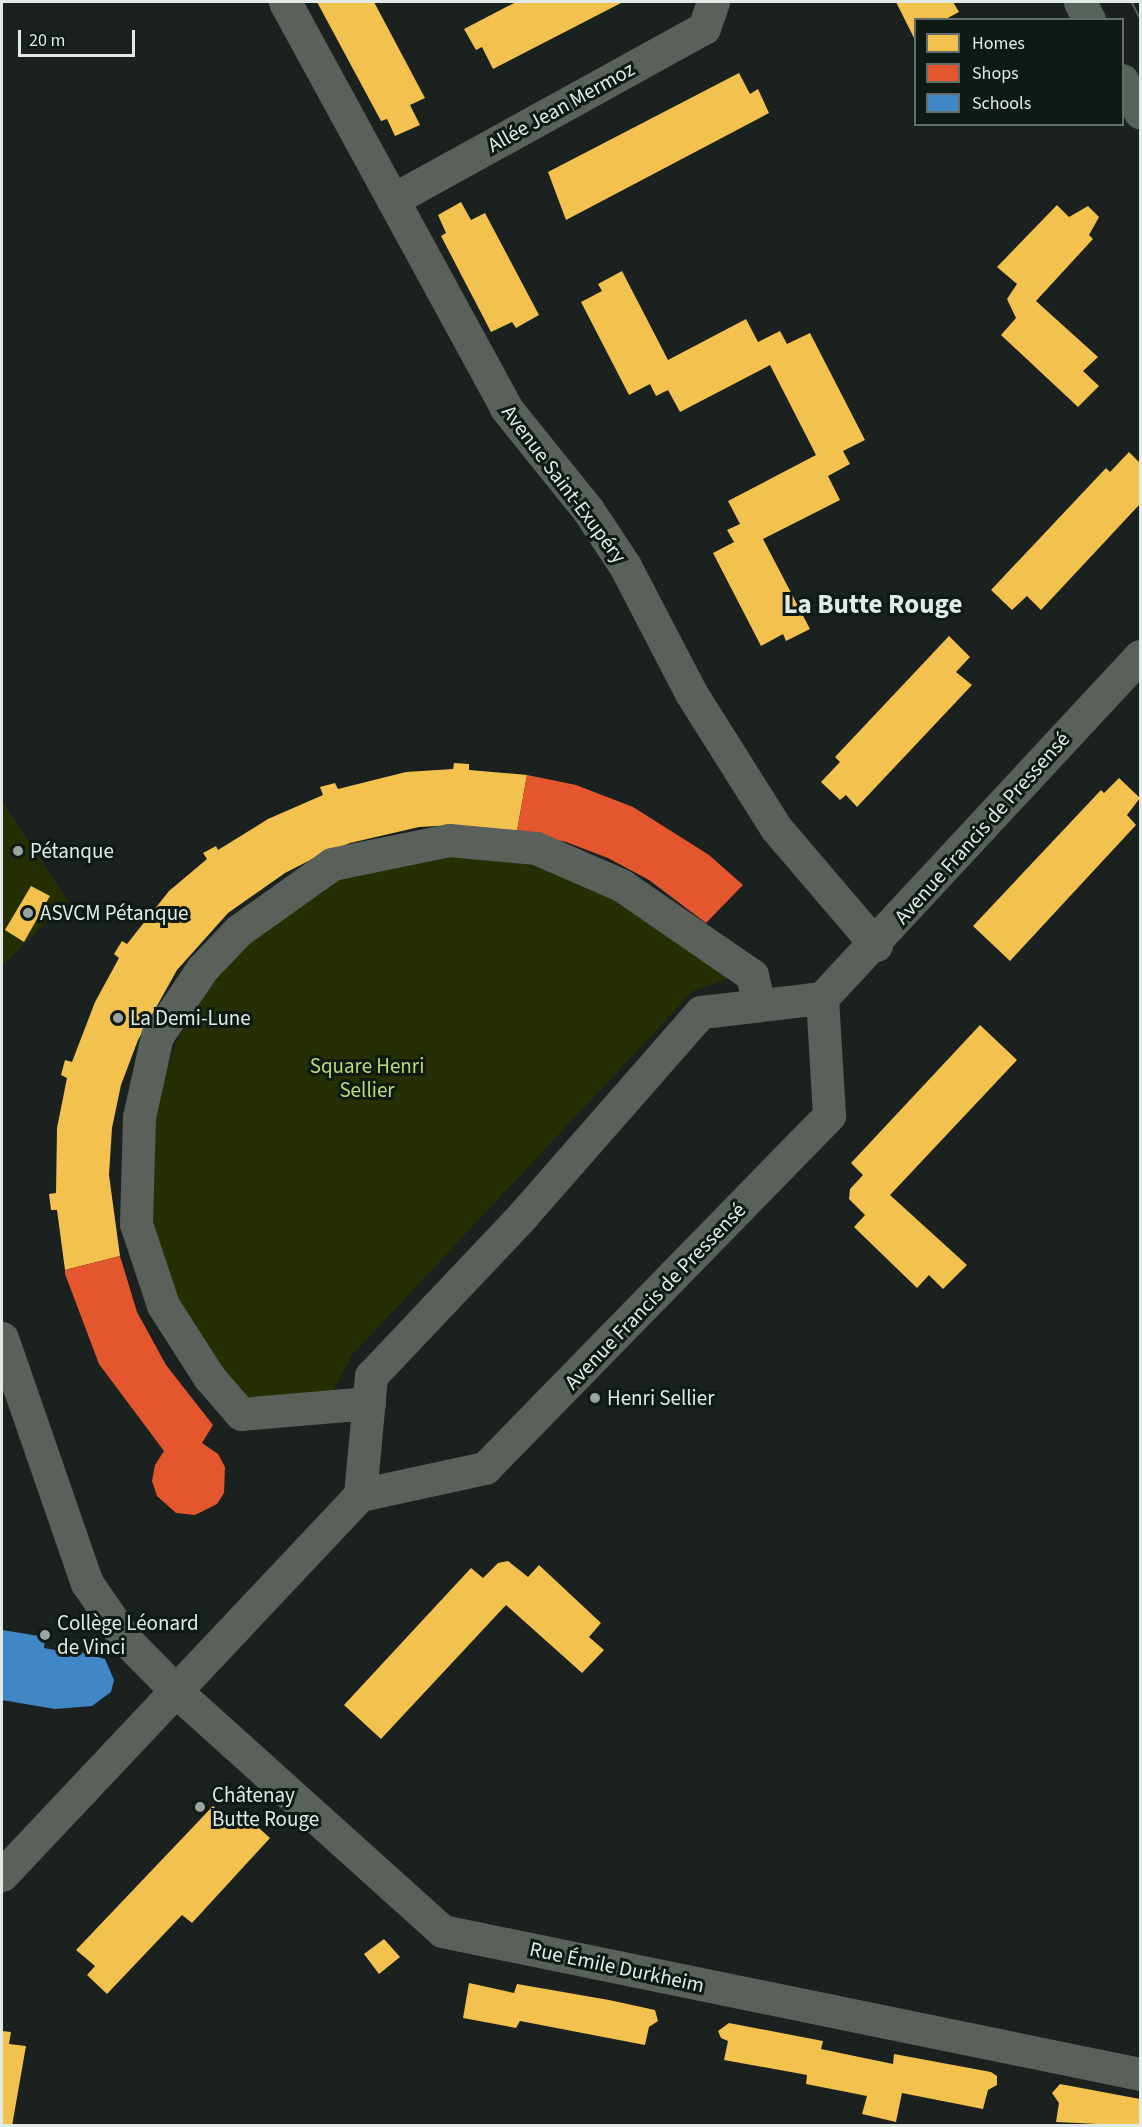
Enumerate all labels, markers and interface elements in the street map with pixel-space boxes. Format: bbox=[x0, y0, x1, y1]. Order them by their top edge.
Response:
scale bar bbox=[21, 18, 138, 56]
legend bbox=[914, 18, 1124, 126]
text: 20 m bbox=[29, 28, 65, 53]
text: Homes bbox=[972, 31, 1025, 56]
street label: Allée Jean Mermoz bbox=[483, 56, 639, 158]
text: Shops bbox=[972, 61, 1019, 86]
text: Schools bbox=[972, 91, 1031, 116]
street label: Avenue Saint-Exupéry bbox=[496, 400, 632, 568]
district label: La Butte Rouge bbox=[784, 589, 962, 621]
street label: Avenue Francis de Pressensé bbox=[889, 727, 1075, 929]
place label: Pétanque bbox=[30, 838, 114, 864]
marker: Pétanque bbox=[11, 844, 25, 858]
place label: ASVCM Pétanque bbox=[40, 900, 188, 926]
marker: ASVCM Pétanque bbox=[21, 906, 35, 920]
place label: La Demi-Lune bbox=[130, 1005, 251, 1031]
marker: La Demi-Lune bbox=[111, 1011, 125, 1025]
park label: Square Henri Sellier bbox=[310, 1053, 424, 1103]
street label: Avenue Francis de Pressensé bbox=[559, 1197, 751, 1395]
place label: Henri Sellier bbox=[607, 1385, 714, 1411]
marker: Henri Sellier bbox=[588, 1391, 602, 1405]
place label: Collège Léonard de Vinci bbox=[57, 1610, 199, 1660]
marker: Collège Léonard de Vinci bbox=[38, 1628, 52, 1642]
place label: Châtenay Butte Rouge bbox=[212, 1782, 319, 1832]
marker: Châtenay Butte Rouge bbox=[193, 1800, 207, 1814]
street label: Rue Émile Durkheim bbox=[527, 1936, 707, 1998]

